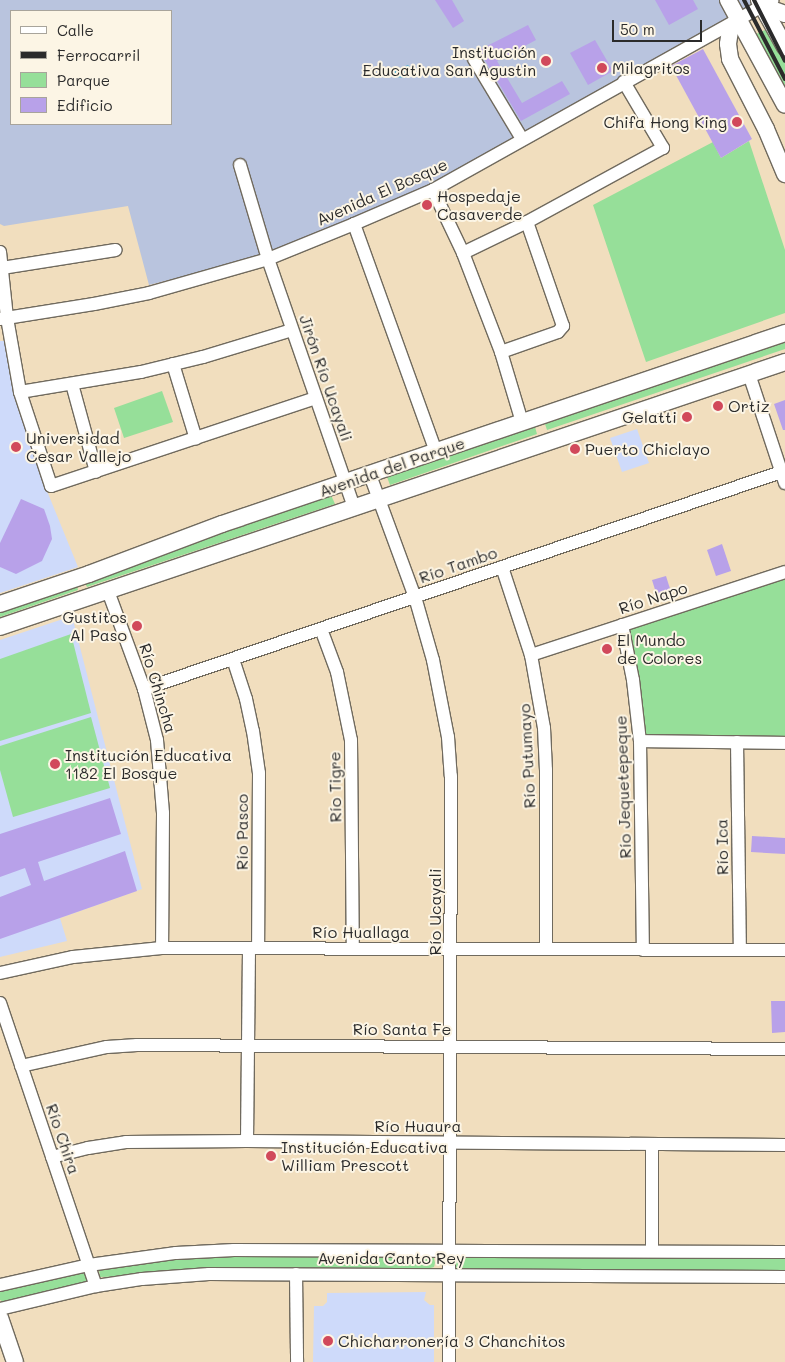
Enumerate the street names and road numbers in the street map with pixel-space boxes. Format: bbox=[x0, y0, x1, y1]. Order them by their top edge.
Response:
street label: Avenida El Bosque bbox=[314, 155, 450, 229]
street label: Jirón Río Ucayali bbox=[295, 312, 357, 444]
street label: Avenida del Parque bbox=[317, 433, 467, 501]
street label: Río Tambo bbox=[416, 543, 500, 587]
street label: Río Napo bbox=[616, 578, 690, 618]
street label: Río Chincha bbox=[135, 641, 181, 735]
street label: Río Putumayo bbox=[515, 703, 539, 809]
street label: Río Jequetepeque bbox=[611, 715, 635, 859]
street label: Río Tigre bbox=[325, 751, 345, 823]
street label: Río Pasco bbox=[232, 794, 252, 870]
street label: Río Ica bbox=[712, 819, 732, 875]
street label: Río Ucayali bbox=[425, 868, 445, 956]
street label: Río Huallaga bbox=[312, 922, 410, 942]
street label: Río Santa Fe bbox=[353, 1019, 451, 1039]
street label: Río Chira bbox=[42, 1101, 84, 1177]
street label: Río Huaura bbox=[375, 1116, 461, 1136]
street label: Avenida Canto Rey bbox=[317, 1248, 465, 1268]

